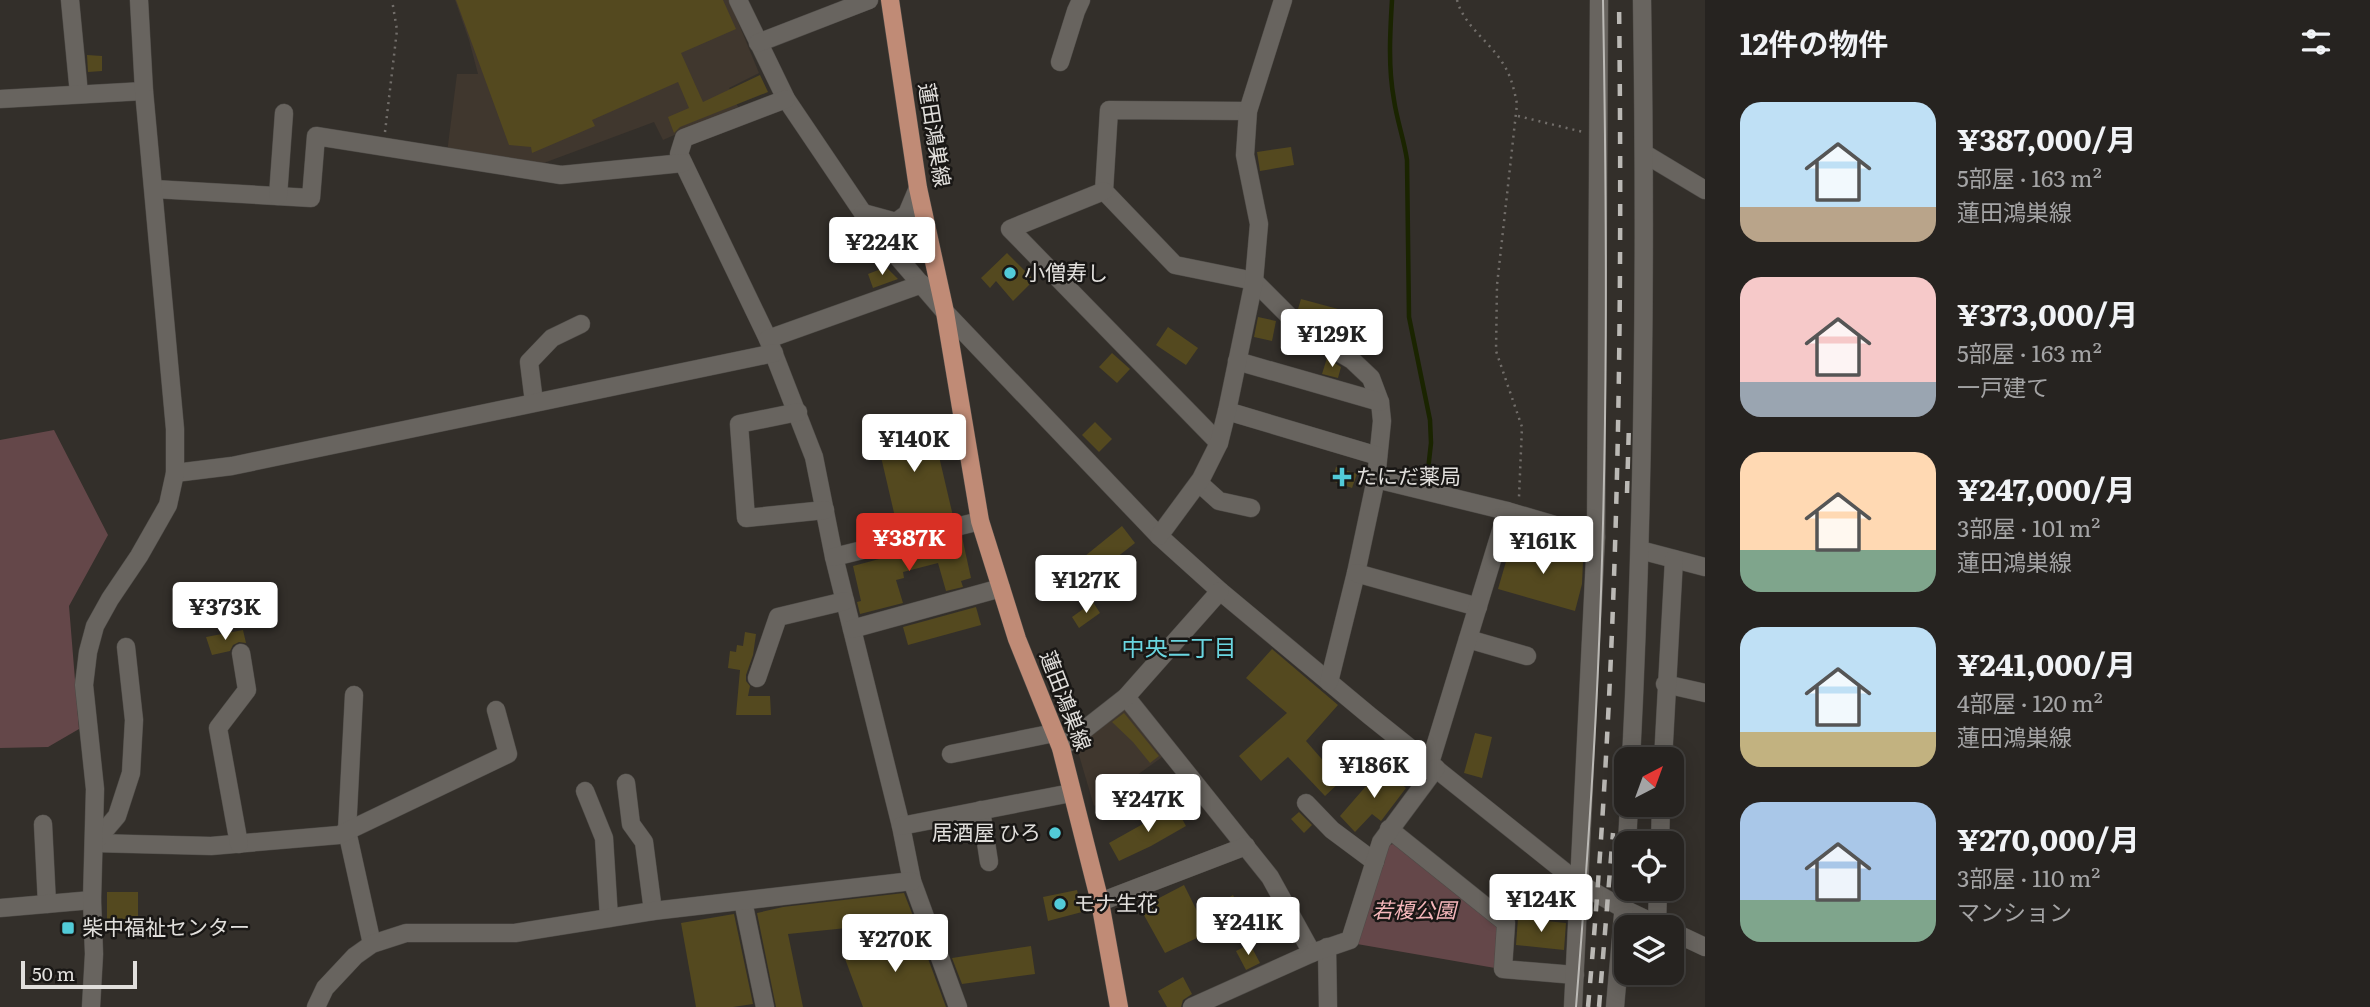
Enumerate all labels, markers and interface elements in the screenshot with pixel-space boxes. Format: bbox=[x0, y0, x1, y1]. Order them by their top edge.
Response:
text: 12件の物件 bbox=[1740, 20, 1889, 64]
icon: filters bbox=[2297, 23, 2335, 61]
street label: 蓮田鴻巣線 bbox=[913, 80, 960, 189]
text: ¥387,000/月 bbox=[1957, 116, 2136, 160]
icon: home bbox=[1796, 130, 1880, 214]
text: 5部屋 · 163 m² bbox=[1957, 160, 2102, 194]
text: 蓮田鴻巣線 bbox=[1957, 194, 2072, 228]
pin: ¥224K bbox=[833, 218, 931, 277]
text: ¥224K bbox=[845, 223, 919, 257]
place label: 小僧寿し bbox=[1024, 255, 1108, 286]
marker: 小僧寿し bbox=[1002, 265, 1018, 281]
text: ¥373,000/月 bbox=[1957, 291, 2138, 335]
icon: home bbox=[1796, 305, 1880, 389]
pin: ¥129K bbox=[1283, 310, 1381, 369]
text: ¥129K bbox=[1297, 315, 1367, 349]
text: 5部屋 · 163 m² bbox=[1957, 335, 2102, 369]
text: 一戸建て bbox=[1957, 369, 2049, 403]
pin: ¥140K bbox=[865, 414, 963, 474]
text: ¥140K bbox=[878, 420, 950, 454]
place label: たにだ薬局 bbox=[1356, 459, 1461, 490]
text: ¥247,000/月 bbox=[1957, 466, 2136, 510]
marker: たにだ薬局 bbox=[1334, 469, 1350, 485]
icon: home bbox=[1796, 480, 1880, 564]
text: 3部屋 · 101 m² bbox=[1957, 510, 2100, 544]
pin: ¥387K bbox=[860, 514, 958, 573]
pin: ¥161K bbox=[1494, 516, 1592, 576]
text: ¥387K bbox=[872, 519, 946, 553]
text: ¥161K bbox=[1509, 522, 1577, 556]
text: 蓮田鴻巣線 bbox=[1957, 544, 2072, 578]
pin: ¥127K bbox=[1037, 556, 1135, 615]
text: ¥127K bbox=[1051, 561, 1121, 595]
pin: ¥373K bbox=[176, 582, 274, 642]
text: ¥373K bbox=[189, 588, 261, 622]
district label: 中央二丁目 bbox=[1122, 629, 1237, 663]
text: ¥241,000/月 bbox=[1957, 641, 2136, 685]
street label: 蓮田鴻巣線 bbox=[1034, 646, 1101, 755]
icon: home bbox=[1796, 655, 1880, 739]
text: 4部屋 · 120 m² bbox=[1957, 685, 2103, 719]
text: 蓮田鴻巣線 bbox=[1957, 719, 2072, 753]
pin: ¥186K bbox=[1325, 740, 1423, 800]
text: ¥186K bbox=[1338, 746, 1410, 780]
north arrow bbox=[1614, 747, 1684, 817]
map controls bbox=[1614, 747, 1684, 985]
pin: ¥247K bbox=[1099, 774, 1197, 834]
text: ¥247K bbox=[1111, 780, 1185, 814]
place label: 居酒屋 ひろ bbox=[932, 815, 1041, 846]
text: ¥270,000/月 bbox=[1957, 816, 2140, 860]
marker: 居酒屋 ひろ bbox=[1047, 825, 1063, 841]
icon: home bbox=[1796, 830, 1880, 914]
button: locate bbox=[1614, 831, 1684, 901]
text: 3部屋 · 110 m² bbox=[1957, 860, 2100, 894]
pin: ¥124K bbox=[1492, 874, 1590, 934]
text: ¥124K bbox=[1506, 880, 1576, 914]
place label: モナ生花 bbox=[1074, 886, 1158, 917]
park label: 若榎公園 bbox=[1372, 893, 1459, 924]
text: マンション bbox=[1957, 894, 2072, 928]
marker: モナ生花 bbox=[1052, 896, 1068, 912]
pin: ¥241K bbox=[1199, 898, 1297, 957]
text: ¥241K bbox=[1213, 903, 1283, 937]
place label: 柴中福祉センター bbox=[82, 910, 250, 941]
pin: ¥270K bbox=[846, 914, 944, 974]
button: layers bbox=[1614, 915, 1684, 985]
marker: 柴中福祉センター bbox=[60, 920, 76, 936]
text: ¥270K bbox=[858, 920, 932, 954]
scale bar bbox=[21, 958, 136, 990]
text: 50 m bbox=[32, 959, 75, 987]

